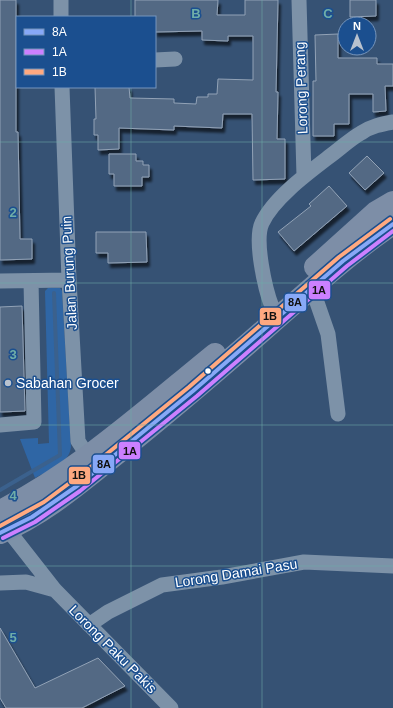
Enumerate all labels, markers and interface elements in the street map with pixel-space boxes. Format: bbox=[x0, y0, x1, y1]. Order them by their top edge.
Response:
text: B bbox=[191, 6, 201, 21]
text: C bbox=[323, 6, 333, 21]
legend bbox=[16, 16, 156, 88]
north arrow bbox=[337, 16, 377, 56]
text: N bbox=[353, 20, 361, 32]
text: 8A bbox=[52, 25, 67, 39]
street label: Lorong Perang bbox=[291, 41, 311, 135]
text: 1A bbox=[52, 45, 67, 59]
text: 1B bbox=[52, 65, 67, 79]
text: 2 bbox=[9, 205, 17, 220]
street label: Jalan Burung Puin bbox=[58, 215, 80, 331]
line badge: 1A bbox=[308, 280, 331, 300]
text: 1A bbox=[312, 284, 326, 296]
line badge: 8A bbox=[284, 293, 307, 312]
text: 8A bbox=[288, 296, 302, 308]
line badge: 1B bbox=[259, 307, 282, 326]
text: 1B bbox=[263, 310, 277, 322]
text: 3 bbox=[9, 347, 17, 362]
unlabelled marker bbox=[203, 366, 213, 376]
place label: Sabahan Grocer bbox=[16, 375, 119, 391]
marker: Sabahan Grocer bbox=[3, 378, 13, 388]
line badge: 1A bbox=[118, 441, 141, 460]
text: 1A bbox=[123, 445, 137, 457]
line badge: 8A bbox=[92, 454, 115, 474]
text: 8A bbox=[97, 458, 111, 470]
line badge: 1B bbox=[68, 466, 91, 485]
text: 1B bbox=[72, 469, 86, 481]
text: 4 bbox=[9, 488, 17, 503]
street label: Lorong Damai Pasu bbox=[174, 555, 298, 591]
street label: Lorong Paku Pakis bbox=[66, 602, 160, 696]
text: 5 bbox=[9, 630, 17, 645]

